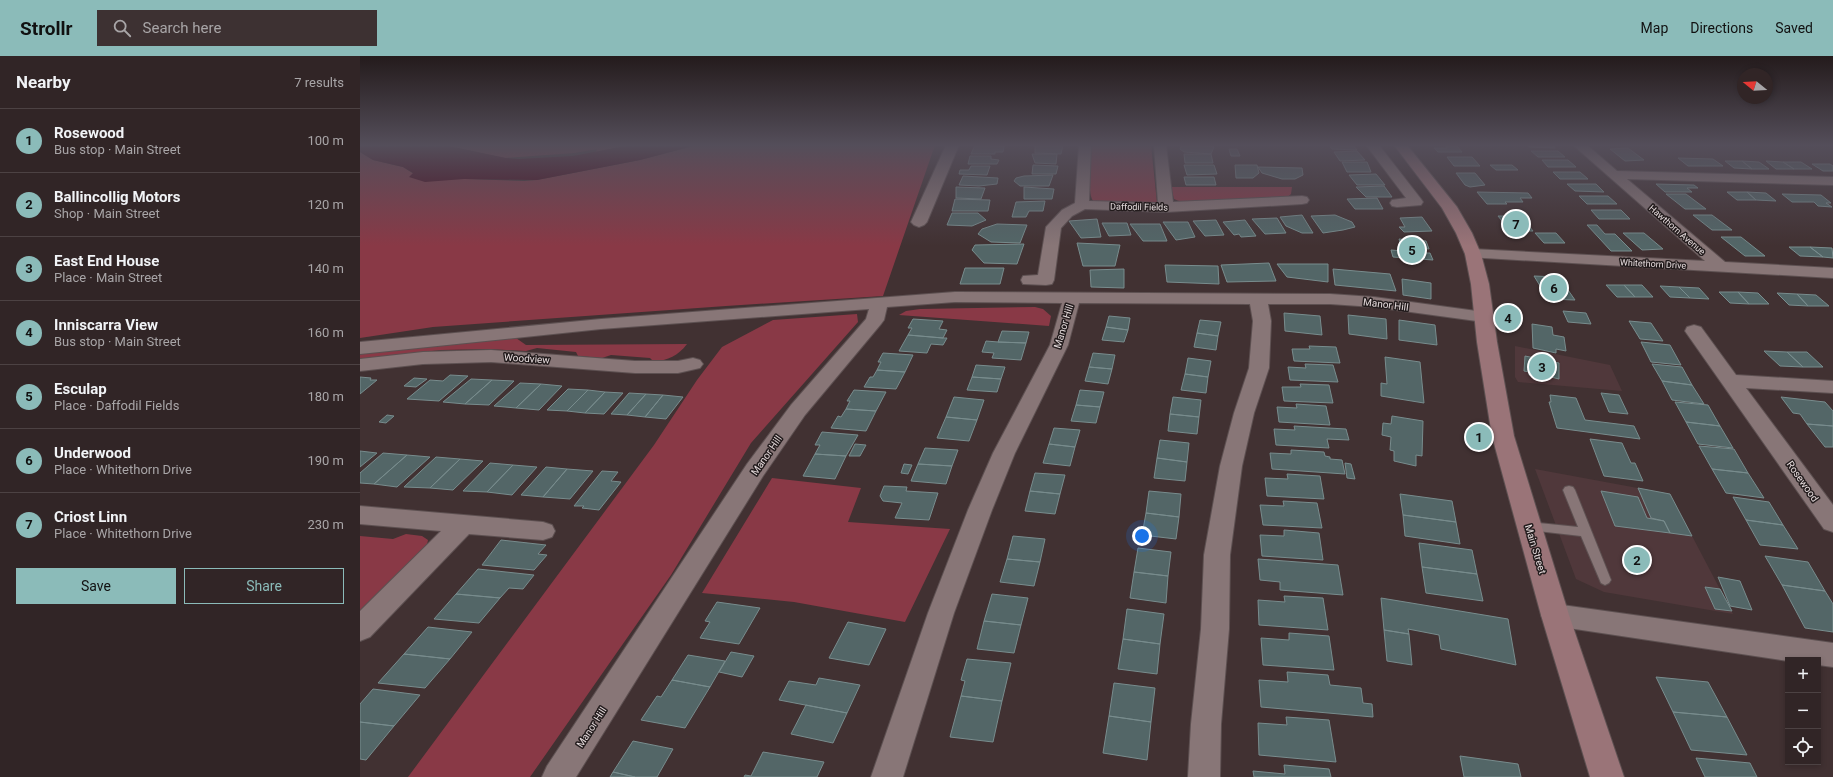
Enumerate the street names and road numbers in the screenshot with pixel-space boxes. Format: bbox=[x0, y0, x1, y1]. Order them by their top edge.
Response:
street label: Daffodil Fields bbox=[1110, 201, 1168, 213]
street label: Hawthorn Avenue bbox=[1647, 203, 1707, 257]
street label: Whitethorn Drive bbox=[1620, 257, 1687, 271]
street label: Manor Hill bbox=[1363, 296, 1409, 313]
street label: Manor Hill bbox=[1052, 303, 1075, 350]
street label: Woodview bbox=[504, 351, 551, 366]
street label: Manor Hill bbox=[749, 433, 784, 477]
street label: Rosewood bbox=[1785, 459, 1821, 504]
street label: Main Street bbox=[1523, 523, 1548, 575]
street label: Manor Hill bbox=[574, 705, 608, 749]

